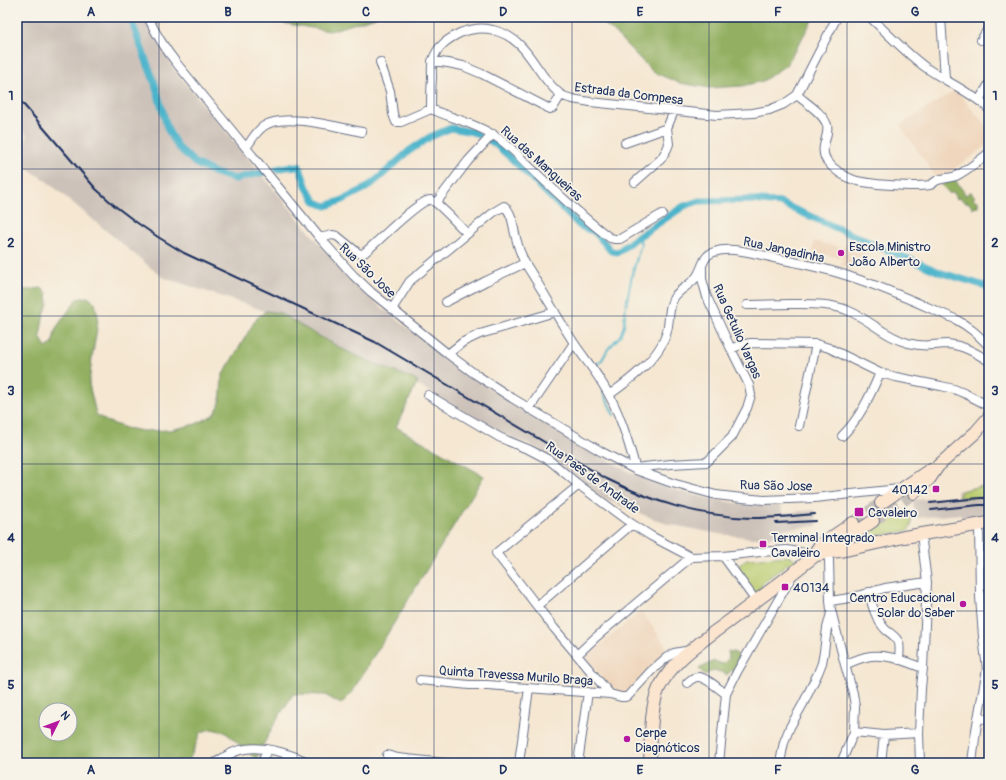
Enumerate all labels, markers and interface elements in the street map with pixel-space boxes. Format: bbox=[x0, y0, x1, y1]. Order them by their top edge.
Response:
text: A bbox=[87, 4, 96, 20]
text: B bbox=[224, 4, 232, 20]
text: C bbox=[362, 4, 370, 20]
text: D bbox=[499, 4, 507, 20]
text: E bbox=[637, 4, 644, 20]
text: F bbox=[774, 4, 782, 20]
text: G bbox=[911, 4, 920, 20]
street label: Estrada da Compesa bbox=[574, 79, 684, 109]
text: 1 bbox=[8, 88, 14, 104]
text: 1 bbox=[992, 88, 998, 104]
street label: Rua das Mangueiras bbox=[497, 123, 586, 205]
street label: Rua Jangadinha bbox=[742, 234, 826, 266]
text: 2 bbox=[7, 235, 15, 251]
text: 2 bbox=[991, 235, 999, 251]
place label: Escola Ministro João Alberto bbox=[849, 239, 931, 270]
street label: Rua São Jose bbox=[336, 240, 399, 302]
marker: Escola Ministro João Alberto bbox=[836, 248, 846, 258]
street label: Rua Getulio Vargas bbox=[709, 282, 765, 381]
text: 3 bbox=[7, 383, 15, 399]
text: 3 bbox=[991, 383, 999, 399]
street label: Rua Paes de Andrade bbox=[542, 438, 643, 518]
street label: Rua São Jose bbox=[740, 477, 813, 495]
place label: 40142 bbox=[892, 482, 928, 498]
marker: 40142 bbox=[931, 484, 941, 494]
place label: Cavaleiro bbox=[868, 505, 917, 521]
marker: Cavaleiro bbox=[853, 506, 865, 518]
text: 4 bbox=[7, 530, 15, 546]
place label: Terminal Integrado Cavaleiro bbox=[771, 530, 874, 561]
text: 4 bbox=[991, 530, 999, 546]
marker: Terminal Integrado Cavaleiro bbox=[758, 539, 768, 549]
place label: 40134 bbox=[793, 580, 830, 596]
marker: 40134 bbox=[780, 582, 790, 592]
place label: Centro Educacional Solar do Saber bbox=[850, 590, 955, 621]
marker: Centro Educacional Solar do Saber bbox=[958, 599, 968, 609]
street label: Quinta Travessa Murilo Braga bbox=[438, 663, 594, 689]
text: 5 bbox=[7, 677, 15, 693]
text: 5 bbox=[991, 677, 999, 693]
north arrow bbox=[38, 702, 78, 742]
text: N bbox=[58, 709, 73, 723]
place label: Cerpe Diagnóticos bbox=[635, 725, 700, 756]
marker: Cerpe Diagnóticos bbox=[622, 734, 632, 744]
text: A bbox=[87, 762, 96, 778]
text: B bbox=[224, 762, 232, 778]
text: C bbox=[362, 762, 370, 778]
text: D bbox=[499, 762, 507, 778]
text: E bbox=[637, 762, 644, 778]
text: F bbox=[774, 762, 782, 778]
text: G bbox=[911, 762, 920, 778]

